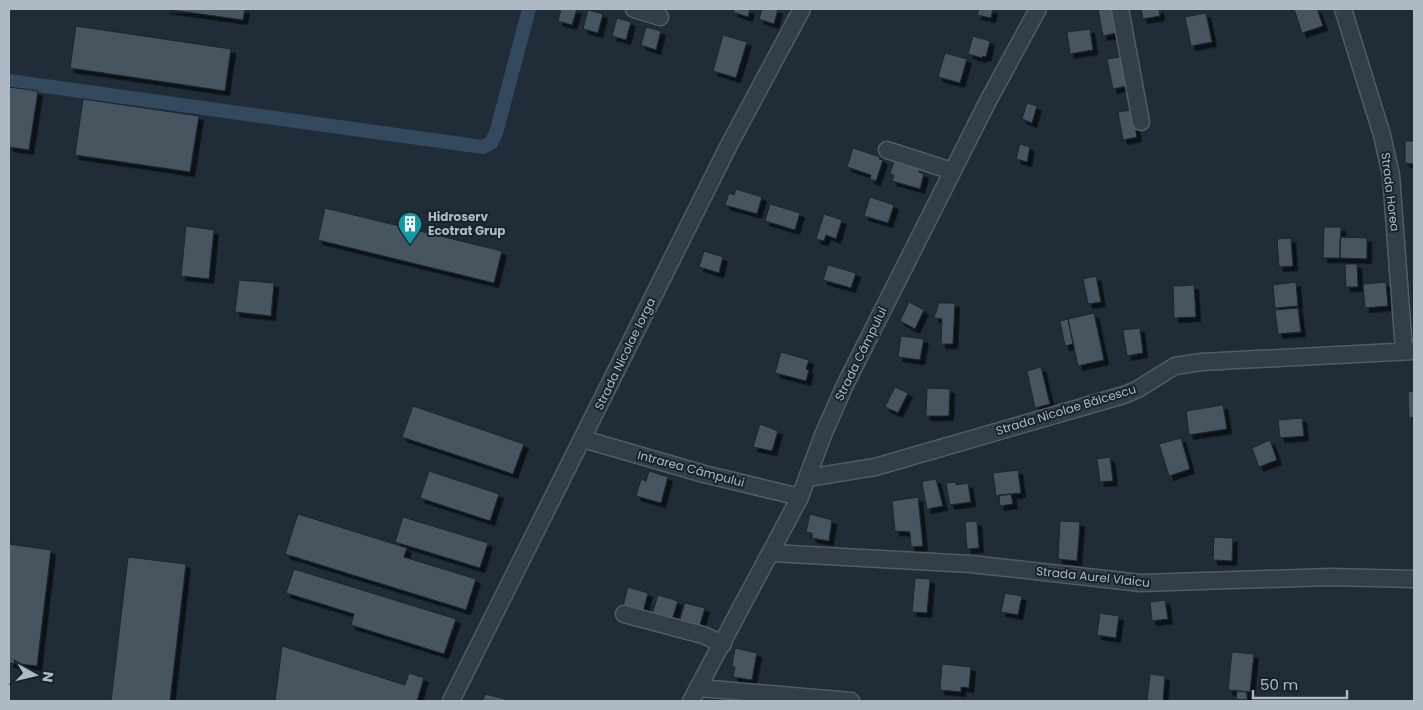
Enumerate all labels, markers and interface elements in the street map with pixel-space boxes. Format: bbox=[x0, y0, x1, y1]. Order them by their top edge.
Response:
street label: Strada Horea bbox=[1377, 151, 1404, 232]
place label: Hidroserv Ecotrat Grup bbox=[428, 208, 506, 239]
building icon: Hidroserv Ecotrat Grup bbox=[397, 211, 423, 245]
street label: Strada Nicolae Iorga bbox=[590, 295, 659, 413]
street label: Strada Câmpului bbox=[830, 304, 891, 404]
street label: Strada Nicolae Bălcescu bbox=[994, 380, 1138, 439]
street label: Intrarea Câmpului bbox=[636, 446, 746, 491]
street label: Strada Aurel Vlaicu bbox=[1035, 562, 1151, 591]
north arrow bbox=[10, 650, 60, 700]
scale bar bbox=[1253, 668, 1347, 700]
text: N bbox=[37, 670, 59, 683]
text: 50 m bbox=[1260, 674, 1298, 695]

